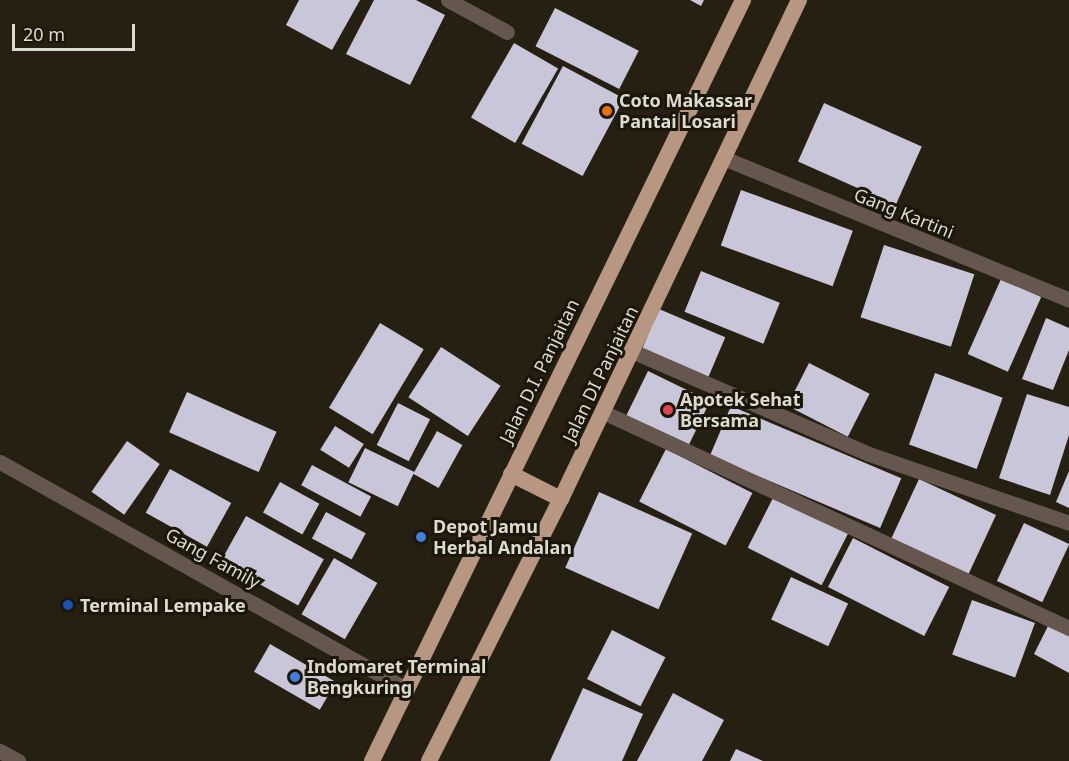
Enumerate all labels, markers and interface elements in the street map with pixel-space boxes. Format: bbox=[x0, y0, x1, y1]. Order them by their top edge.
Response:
scale bar bbox=[15, 12, 138, 50]
text: 20 m bbox=[23, 22, 65, 46]
place label: Coto Makassar Pantai Losari bbox=[619, 90, 752, 132]
marker: Coto Makassar Pantai Losari bbox=[600, 104, 614, 118]
street label: Gang Kartini bbox=[851, 183, 957, 243]
street label: Jalan D.I. Panjaitan bbox=[495, 295, 583, 447]
street label: Jalan DI Panjaitan bbox=[558, 302, 642, 446]
place label: Apotek Sehat Bersama bbox=[680, 389, 800, 432]
marker: Apotek Sehat Bersama bbox=[661, 403, 675, 417]
place label: Depot Jamu Herbal Andalan bbox=[433, 516, 572, 558]
street label: Gang Family bbox=[162, 523, 264, 593]
marker: Depot Jamu Herbal Andalan bbox=[414, 530, 428, 544]
place label: Terminal Lempake bbox=[80, 594, 246, 616]
marker: Terminal Lempake bbox=[61, 598, 75, 612]
place label: Indomaret Terminal Bengkuring bbox=[307, 656, 486, 698]
marker: Indomaret Terminal Bengkuring bbox=[288, 670, 302, 684]

